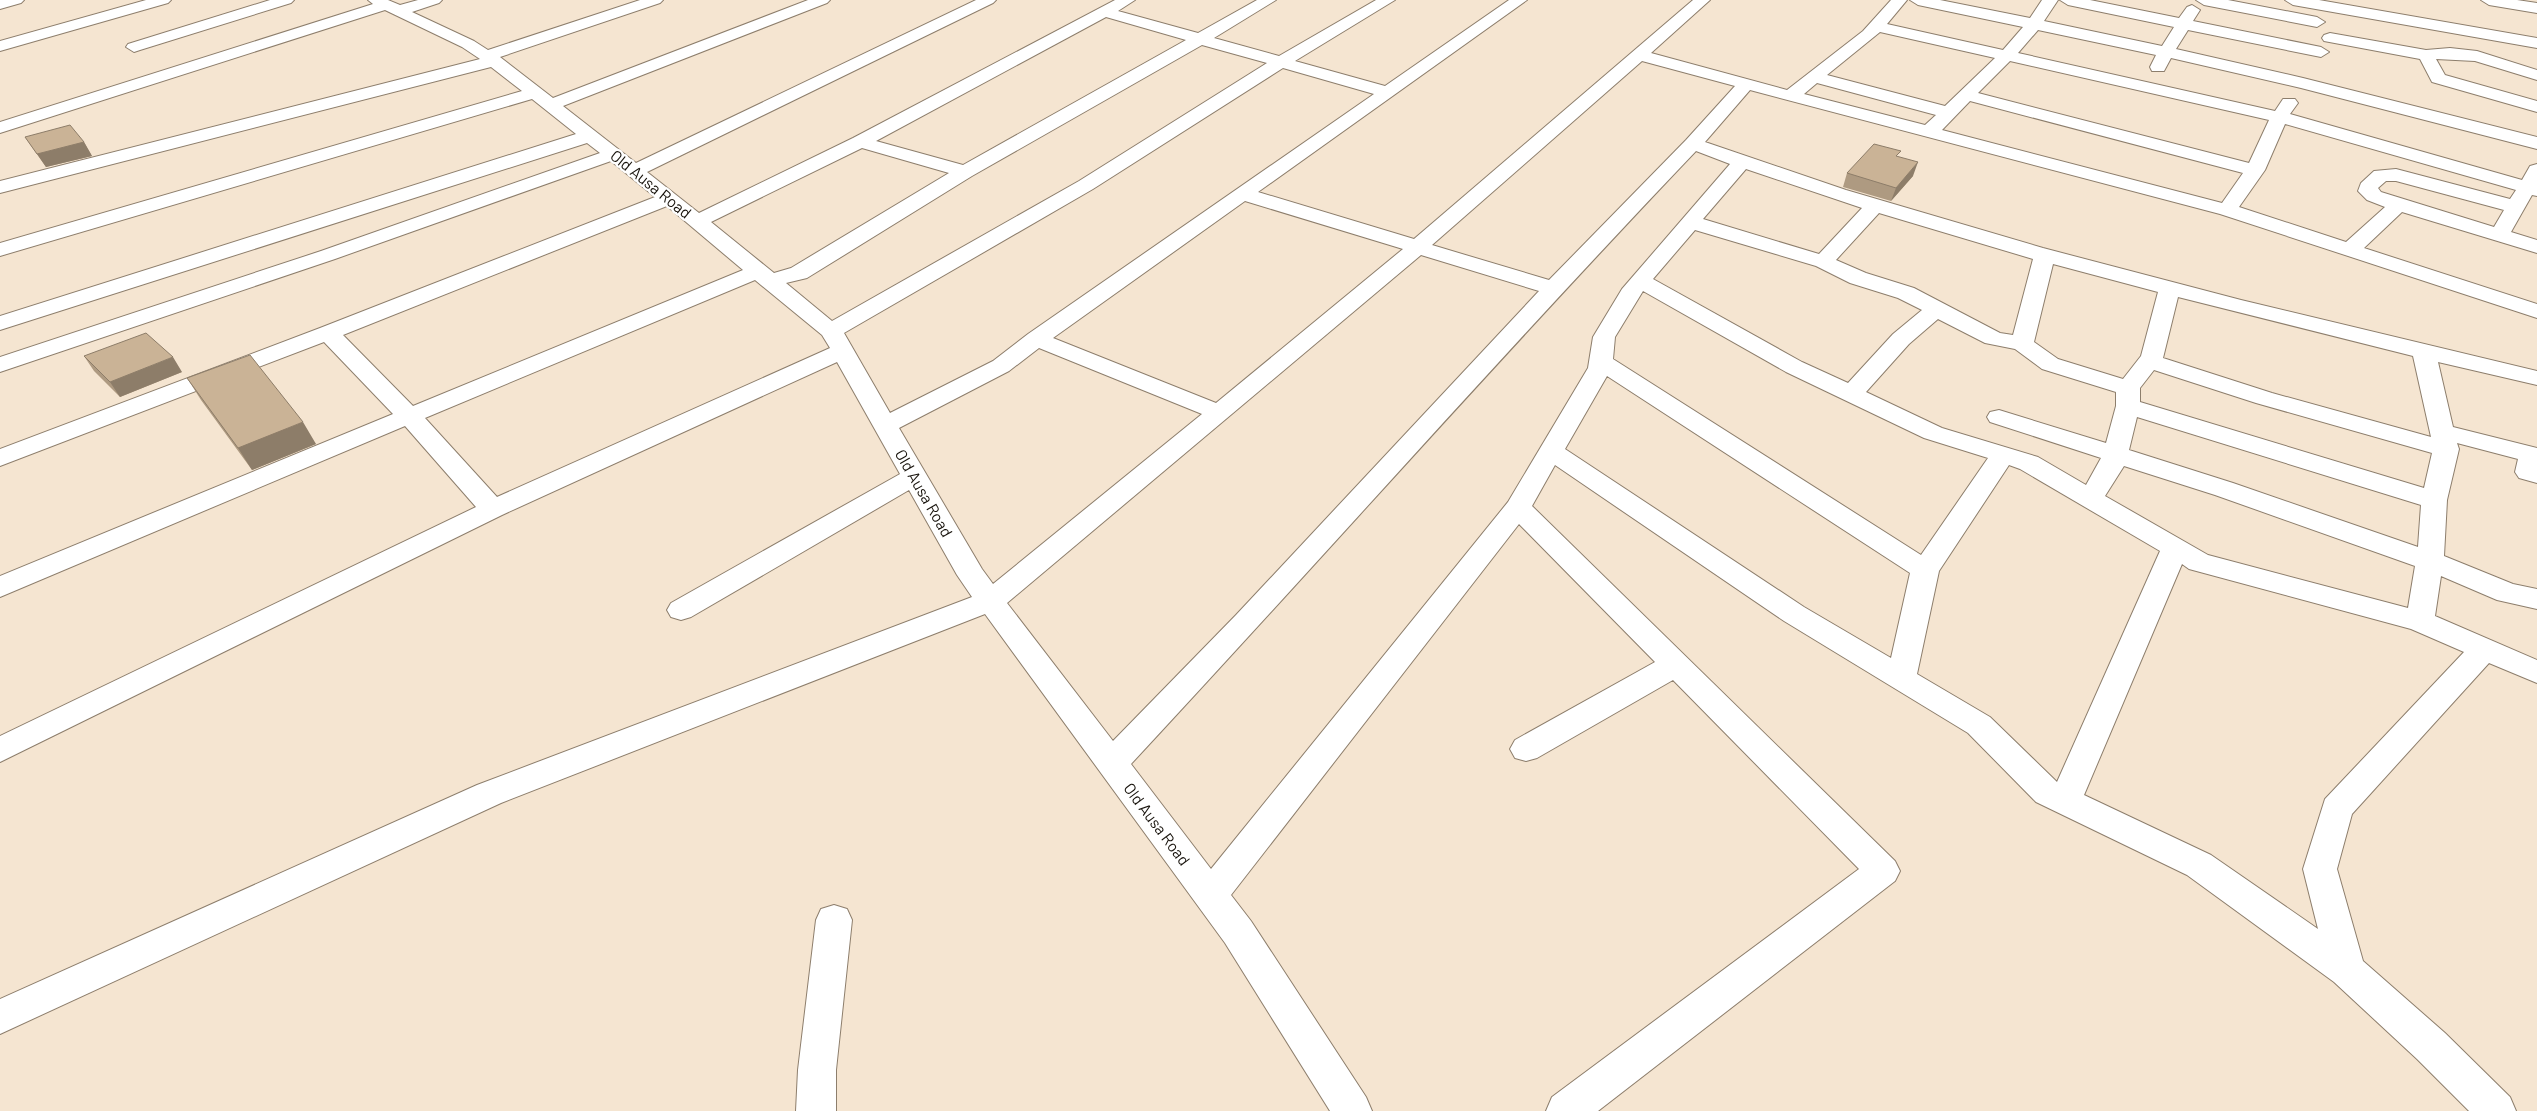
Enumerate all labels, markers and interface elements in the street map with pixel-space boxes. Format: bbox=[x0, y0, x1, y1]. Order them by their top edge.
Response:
street label: Old Ausa Road bbox=[607, 145, 695, 222]
street label: Old Ausa Road bbox=[892, 445, 957, 540]
street label: Old Ausa Road bbox=[1120, 779, 1195, 869]

